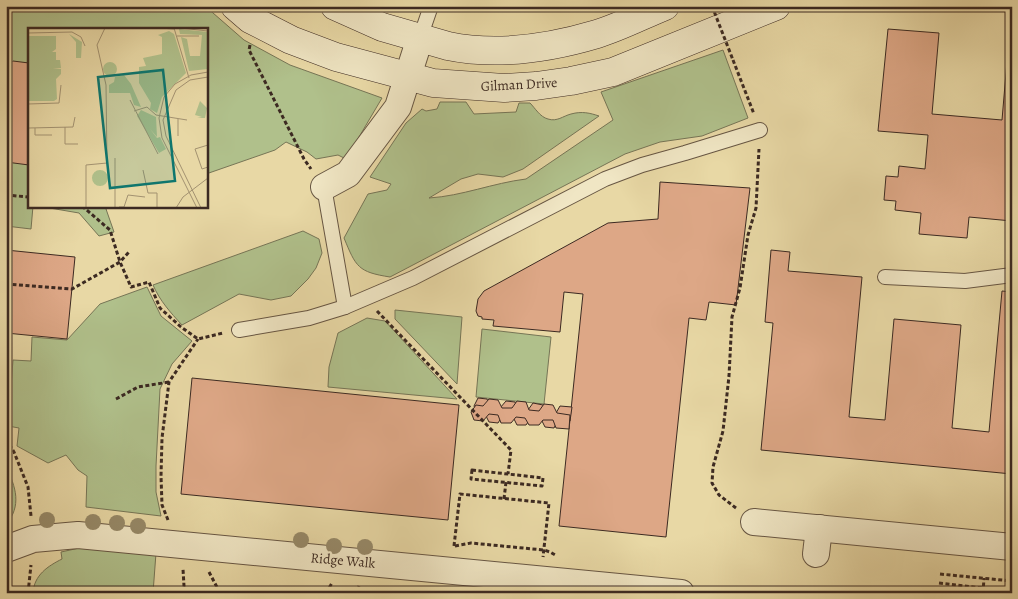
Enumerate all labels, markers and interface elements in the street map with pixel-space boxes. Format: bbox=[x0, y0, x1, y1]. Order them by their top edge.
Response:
inset map bbox=[28, 28, 208, 208]
street label: Gilman Drive bbox=[480, 73, 558, 96]
street label: Ridge Walk bbox=[310, 548, 376, 573]

